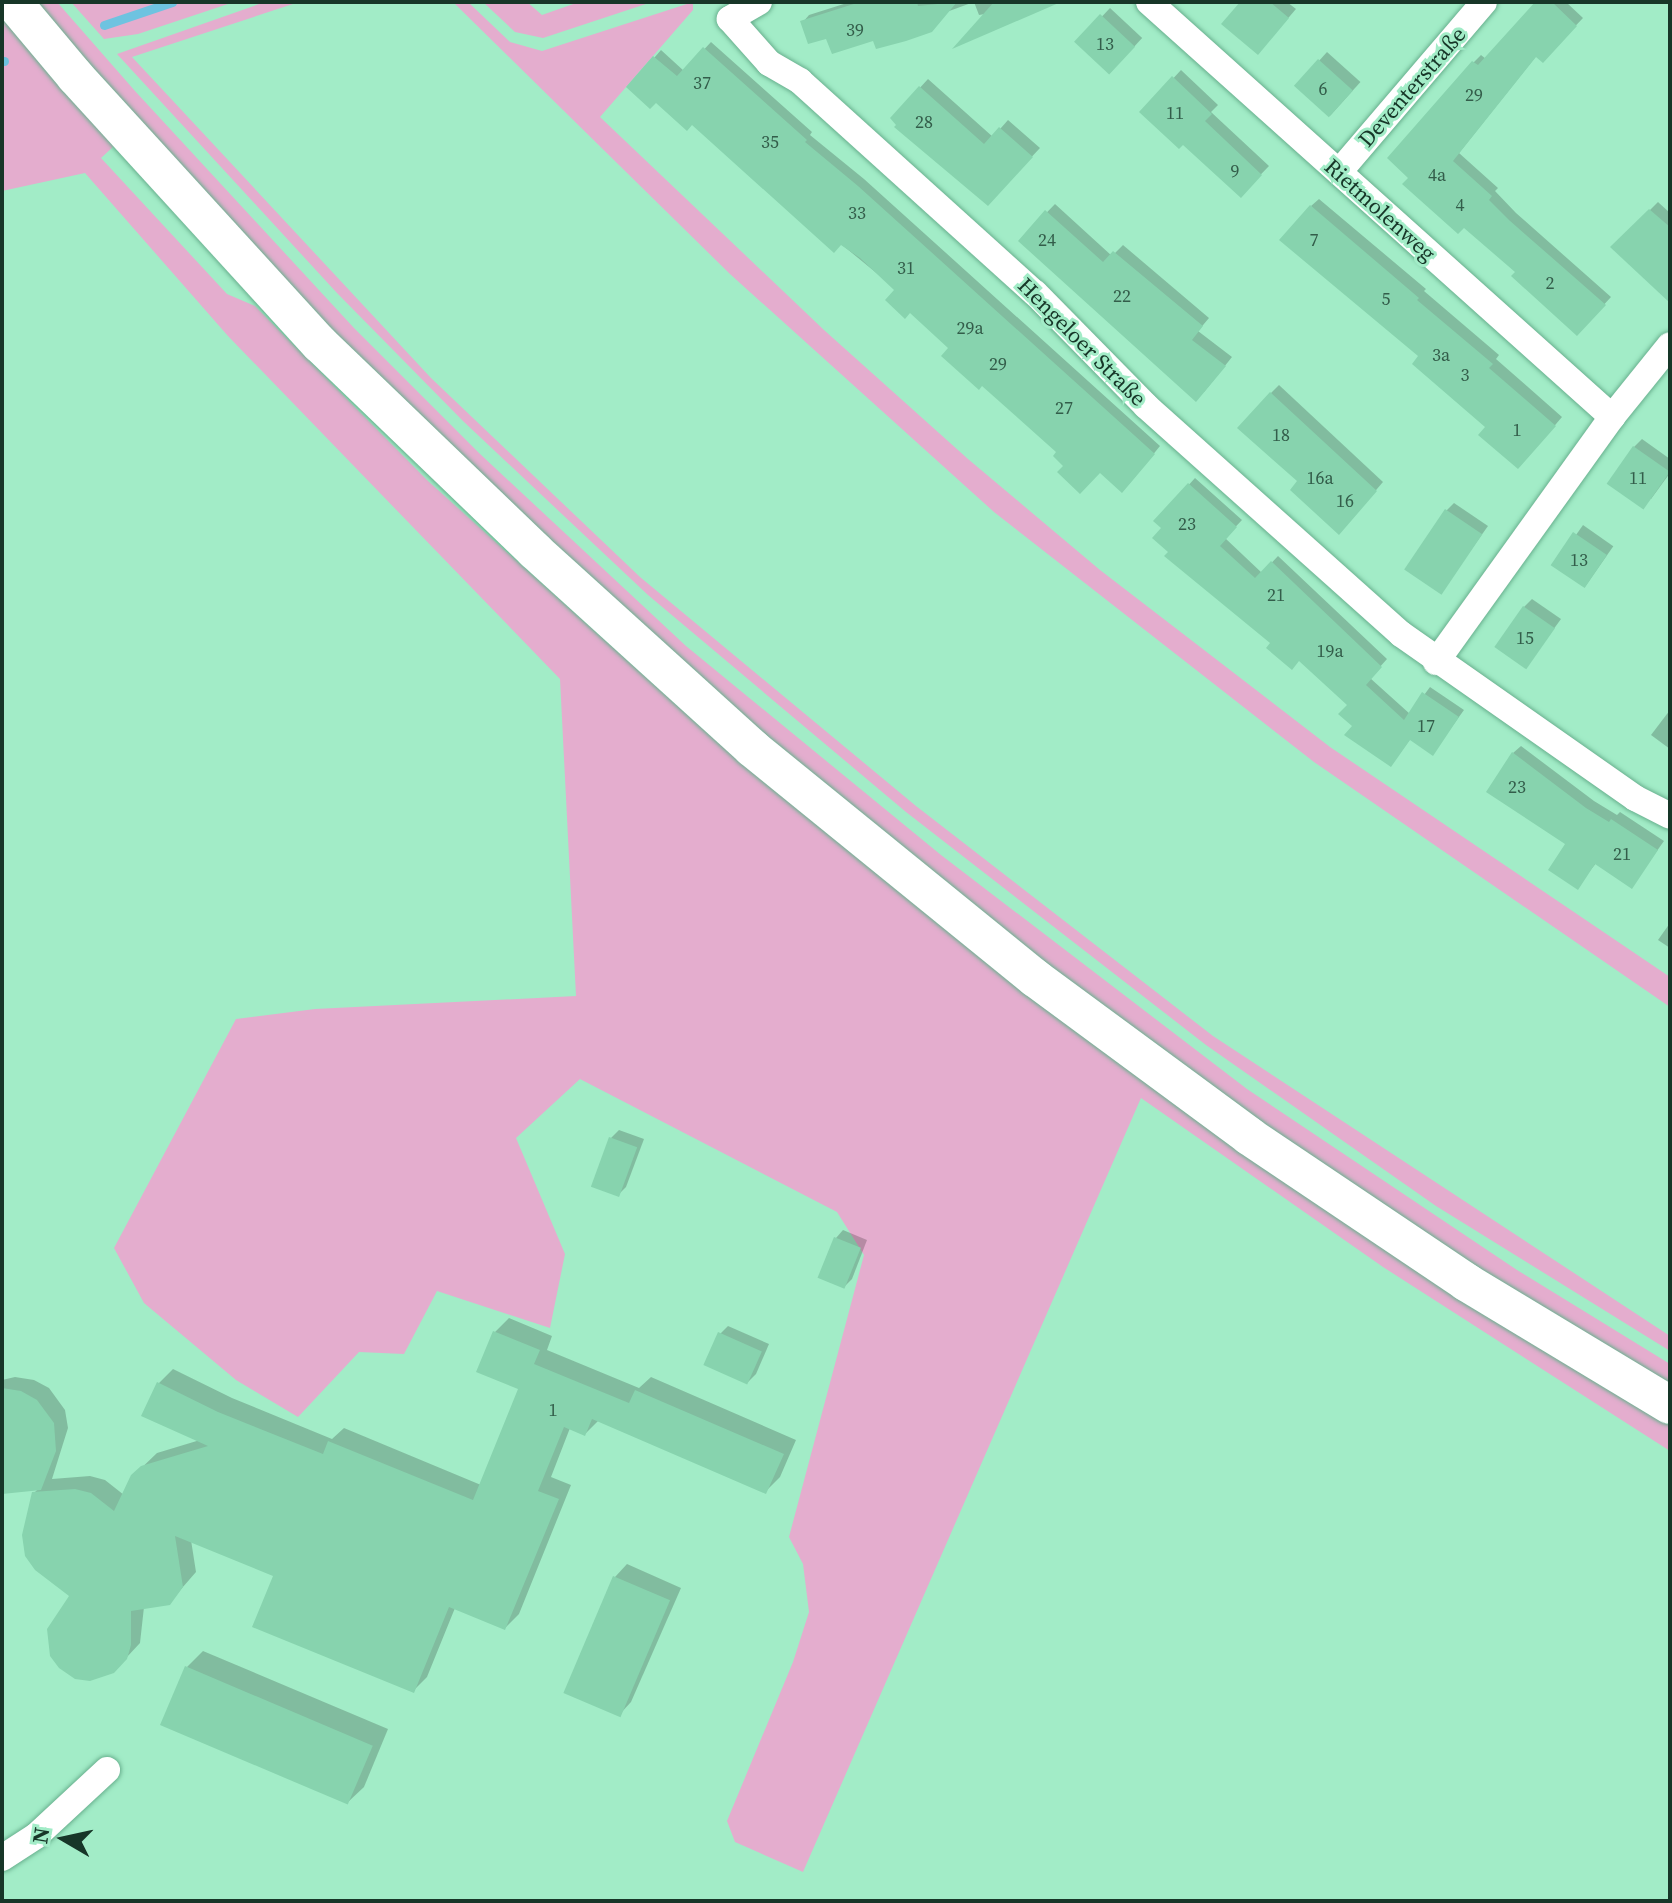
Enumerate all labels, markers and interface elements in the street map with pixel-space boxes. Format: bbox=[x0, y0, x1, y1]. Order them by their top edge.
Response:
house number: 39 bbox=[846, 19, 864, 41]
street label: Deventerstraße bbox=[1353, 22, 1471, 152]
house number: 13 bbox=[1096, 33, 1114, 55]
house number: 37 bbox=[693, 72, 711, 94]
house number: 6 bbox=[1319, 78, 1327, 100]
house number: 29 bbox=[1465, 84, 1483, 106]
house number: 11 bbox=[1166, 102, 1184, 124]
house number: 28 bbox=[915, 111, 933, 133]
house number: 35 bbox=[761, 131, 779, 153]
street label: Rietmolenweg bbox=[1319, 153, 1441, 267]
house number: 9 bbox=[1231, 160, 1239, 182]
house number: 4a bbox=[1428, 164, 1446, 186]
house number: 4 bbox=[1456, 194, 1464, 216]
house number: 33 bbox=[848, 202, 866, 224]
house number: 24 bbox=[1038, 229, 1056, 251]
house number: 7 bbox=[1310, 229, 1318, 251]
house number: 31 bbox=[897, 257, 915, 279]
street label: Hengeloer Straße bbox=[1012, 272, 1152, 412]
house number: 2 bbox=[1546, 272, 1554, 294]
house number: 22 bbox=[1113, 285, 1131, 307]
house number: 5 bbox=[1382, 288, 1390, 310]
house number: 29a bbox=[956, 317, 984, 339]
house number: 3a bbox=[1432, 344, 1450, 366]
house number: 29 bbox=[989, 353, 1007, 375]
house number: 3 bbox=[1461, 364, 1469, 386]
house number: 27 bbox=[1055, 397, 1073, 419]
house number: 1 bbox=[1513, 419, 1521, 441]
house number: 18 bbox=[1272, 424, 1290, 446]
house number: 16a bbox=[1306, 467, 1334, 489]
house number: 11 bbox=[1629, 467, 1647, 489]
house number: 16 bbox=[1336, 490, 1354, 512]
house number: 23 bbox=[1178, 513, 1196, 535]
house number: 13 bbox=[1570, 549, 1588, 571]
house number: 21 bbox=[1267, 584, 1285, 606]
house number: 15 bbox=[1516, 627, 1534, 649]
house number: 19a bbox=[1316, 640, 1344, 662]
house number: 17 bbox=[1417, 715, 1435, 737]
house number: 23 bbox=[1508, 776, 1526, 798]
house number: 21 bbox=[1613, 843, 1631, 865]
house number: 1 bbox=[549, 1399, 557, 1421]
north arrow bbox=[24, 1799, 104, 1879]
text: N bbox=[24, 1825, 56, 1846]

